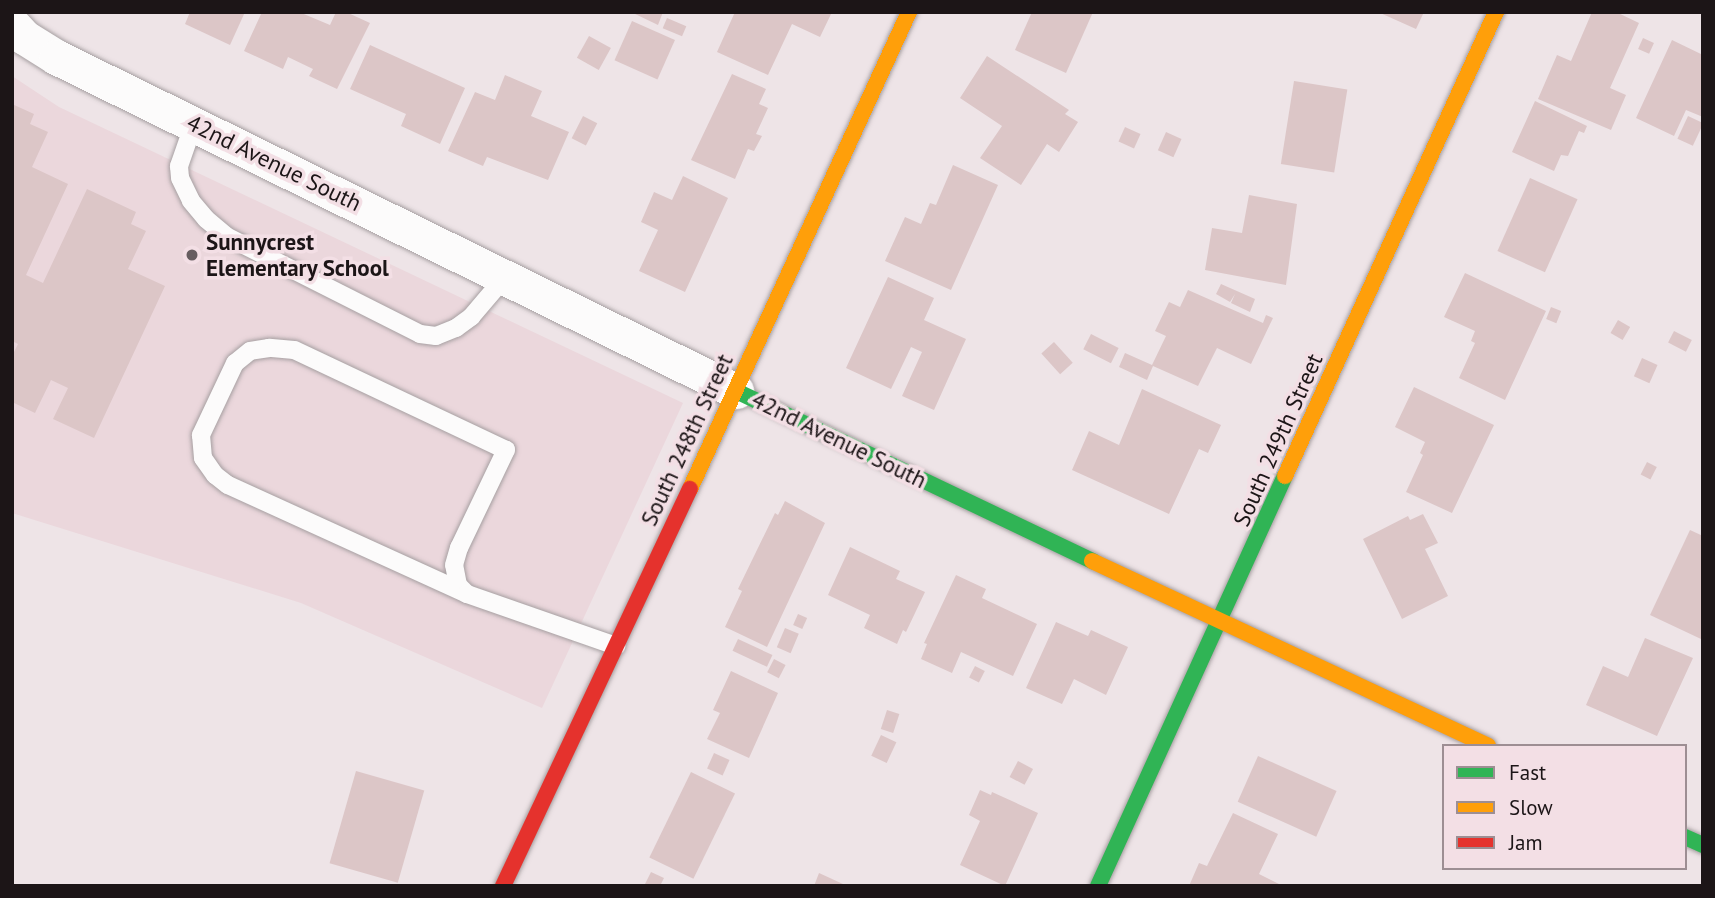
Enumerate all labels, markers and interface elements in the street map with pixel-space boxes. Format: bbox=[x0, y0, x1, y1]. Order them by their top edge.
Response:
street label: 42nd Avenue South bbox=[182, 109, 366, 217]
place label: Sunnycrest Elementary School bbox=[206, 228, 390, 282]
marker: Sunnycrest Elementary School bbox=[184, 247, 200, 263]
street label: South 249th Street bbox=[1228, 349, 1328, 531]
street label: South 248th Street bbox=[635, 350, 739, 530]
street label: 42nd Avenue South bbox=[747, 386, 931, 494]
legend bbox=[1442, 744, 1687, 870]
text: Fast bbox=[1509, 759, 1546, 786]
text: Slow bbox=[1509, 794, 1553, 821]
text: Jam bbox=[1509, 829, 1543, 856]

